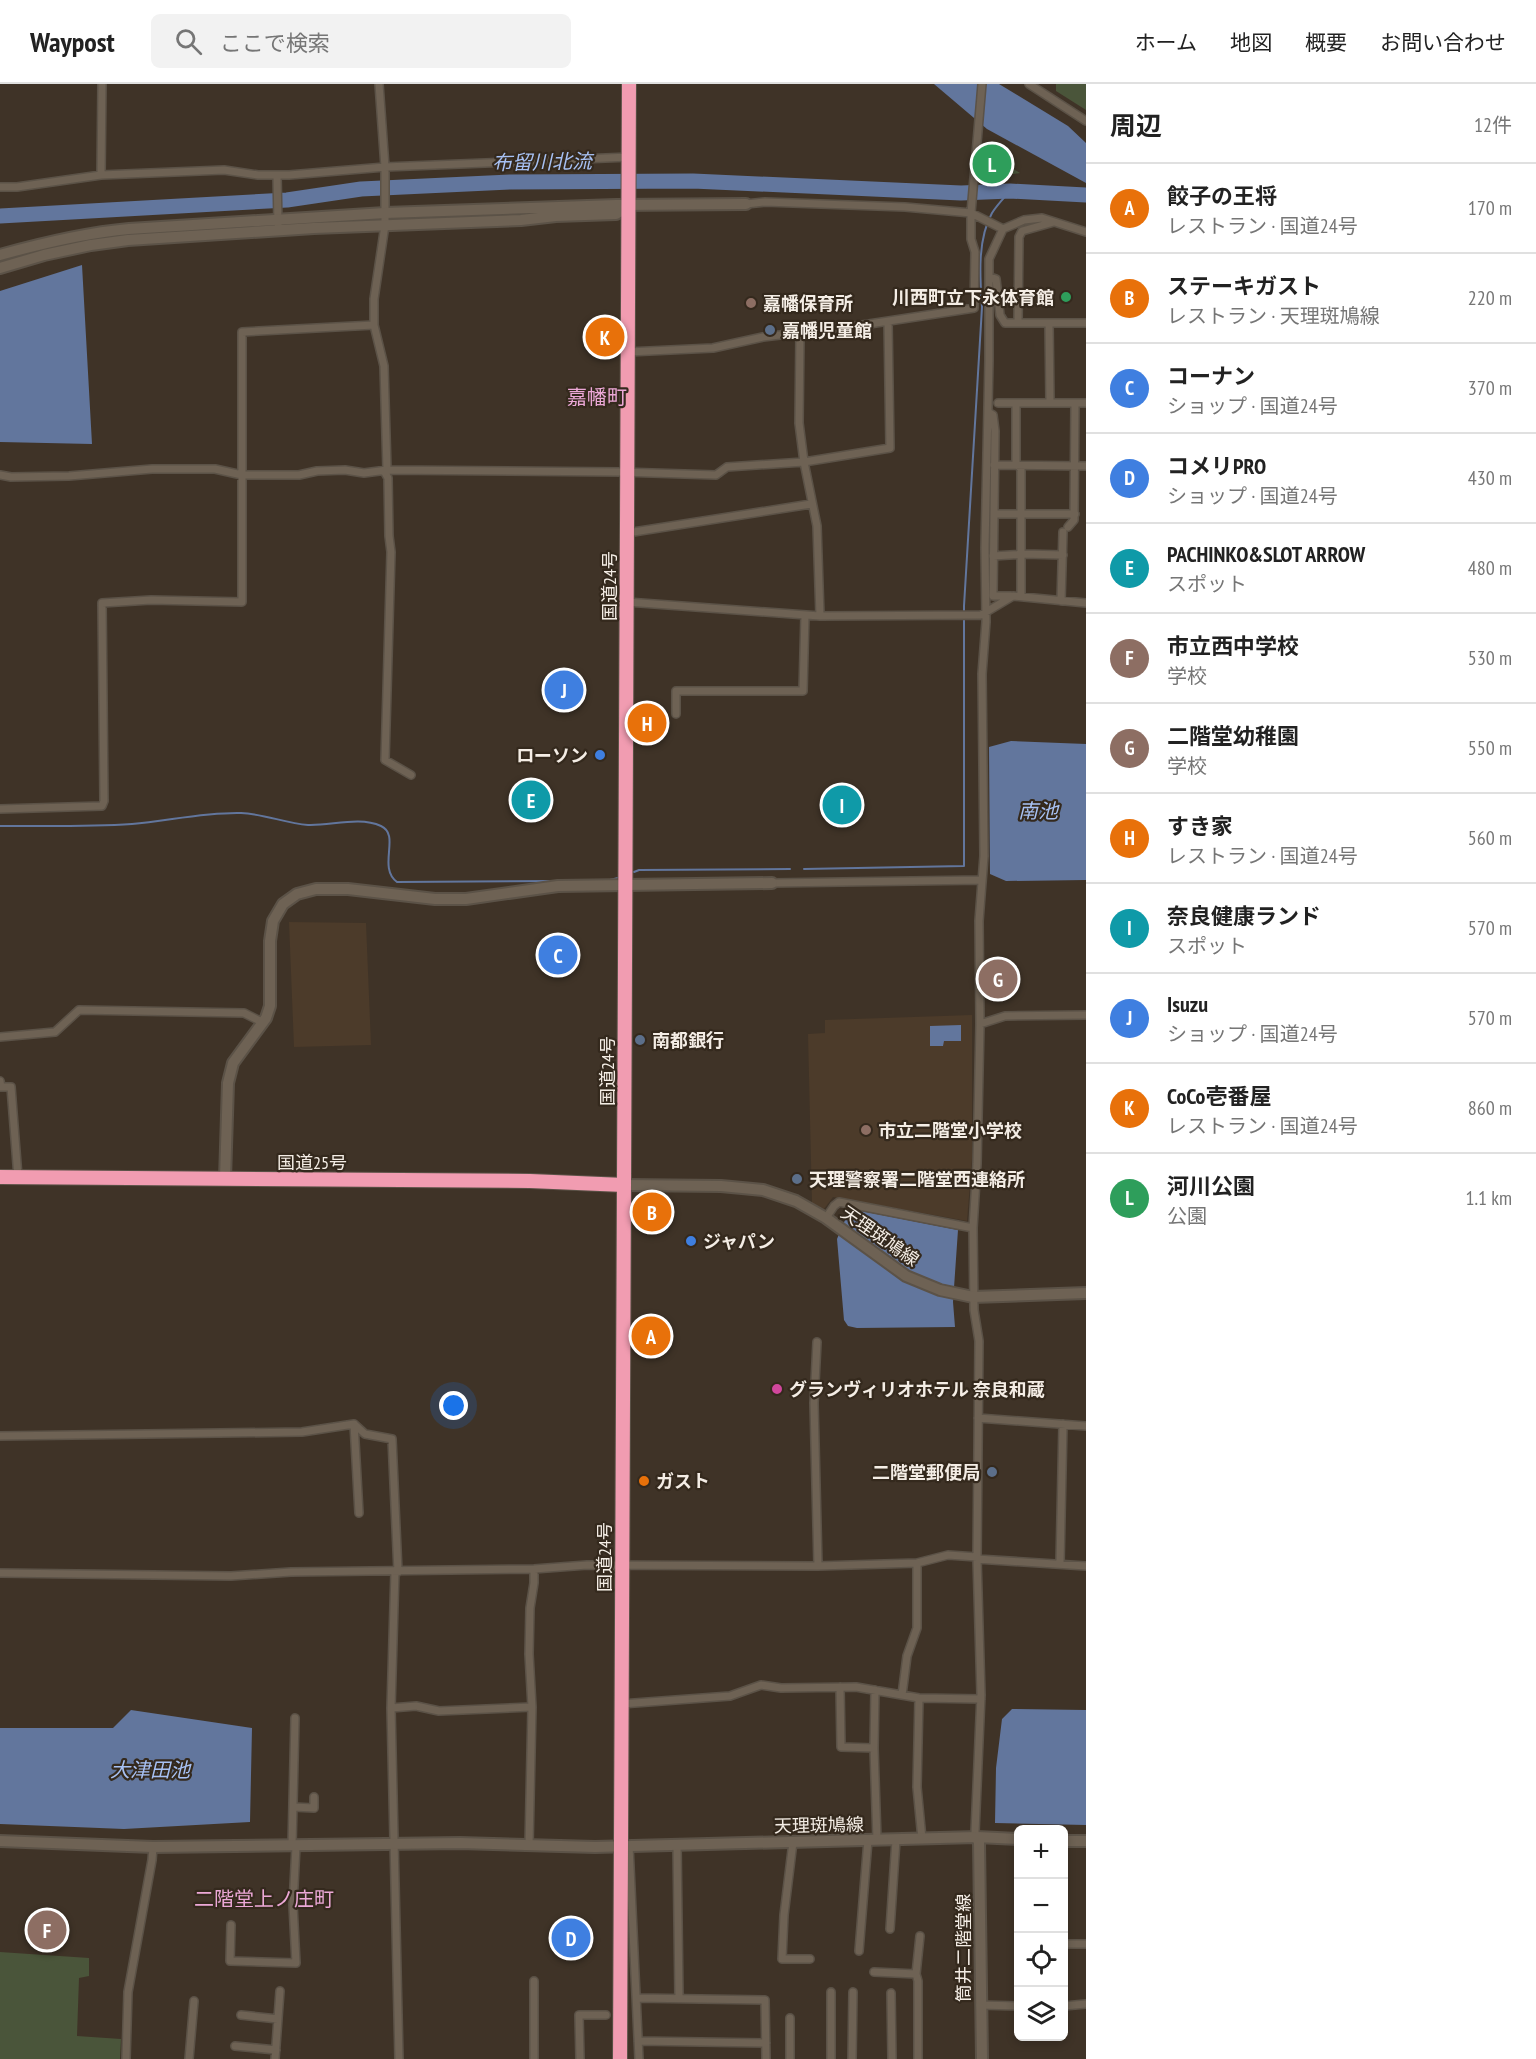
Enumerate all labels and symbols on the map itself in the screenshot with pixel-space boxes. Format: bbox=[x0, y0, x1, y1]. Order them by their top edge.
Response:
pin: L bbox=[972, 142, 1012, 187]
water label: 布留川北流 bbox=[492, 148, 595, 176]
place label: 川西町立下永体育館 bbox=[892, 286, 1054, 309]
marker: 川西町立下永体育館 bbox=[1059, 290, 1073, 304]
place label: 嘉幡保育所 bbox=[763, 292, 853, 315]
marker: 嘉幡保育所 bbox=[744, 296, 758, 310]
pin: K bbox=[586, 314, 624, 360]
place label: 嘉幡児童館 bbox=[782, 319, 872, 342]
marker: 嘉幡児童館 bbox=[763, 323, 777, 337]
district label: 嘉幡町 bbox=[567, 384, 627, 410]
street label: 国道24号 bbox=[598, 551, 621, 621]
pin: J bbox=[544, 668, 584, 712]
pin: H bbox=[628, 700, 666, 746]
place label: ローソン bbox=[516, 744, 588, 767]
marker: ローソン bbox=[593, 748, 607, 762]
pin: E bbox=[512, 778, 550, 822]
pin: I bbox=[822, 782, 862, 828]
water label: 南池 bbox=[1018, 798, 1060, 824]
pin: C bbox=[538, 932, 578, 978]
pin: G bbox=[978, 956, 1018, 1002]
place label: 南都銀行 bbox=[652, 1029, 724, 1052]
marker: 南都銀行 bbox=[633, 1033, 647, 1047]
street label: 国道24号 bbox=[596, 1036, 619, 1106]
place label: 市立二階堂小学校 bbox=[878, 1119, 1022, 1142]
marker: 市立二階堂小学校 bbox=[859, 1123, 873, 1137]
street label: 国道25号 bbox=[277, 1151, 347, 1174]
place label: 天理警察署二階堂西連絡所 bbox=[809, 1168, 1025, 1191]
marker: 天理警察署二階堂西連絡所 bbox=[790, 1172, 804, 1186]
pin: B bbox=[632, 1190, 672, 1234]
street label: 天理斑鳩線 bbox=[837, 1201, 923, 1271]
place label: ジャパン bbox=[703, 1230, 775, 1253]
marker: ジャパン bbox=[684, 1234, 698, 1248]
pin: A bbox=[632, 1314, 670, 1358]
place label: グランヴィリオホテル 奈良和蔵 bbox=[789, 1378, 1045, 1401]
marker: グランヴィリオホテル 奈良和蔵 bbox=[770, 1382, 784, 1396]
your location bbox=[439, 1391, 468, 1420]
place label: 二階堂郵便局 bbox=[872, 1461, 980, 1484]
marker: 二階堂郵便局 bbox=[985, 1465, 999, 1479]
place label: ガスト bbox=[656, 1470, 710, 1493]
marker: ガスト bbox=[637, 1474, 651, 1488]
street label: 国道24号 bbox=[593, 1522, 616, 1592]
water label: 大津田池 bbox=[110, 1757, 192, 1783]
street label: 天理斑鳩線 bbox=[774, 1813, 864, 1837]
district label: 二階堂上ノ庄町 bbox=[194, 1886, 334, 1912]
street label: 筒井二階堂線 bbox=[952, 1894, 975, 2002]
pin: F bbox=[28, 1908, 66, 1952]
pin: D bbox=[552, 1916, 590, 1960]

